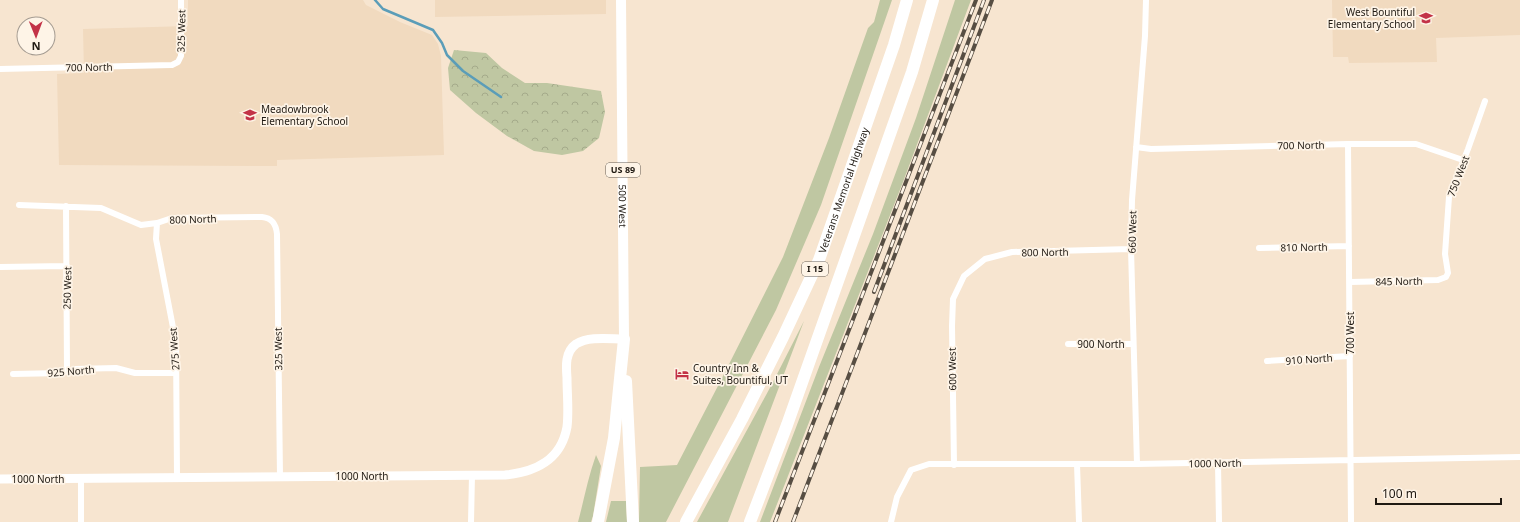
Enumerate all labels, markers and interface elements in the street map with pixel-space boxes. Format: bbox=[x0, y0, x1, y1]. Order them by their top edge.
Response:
place label: West Bountiful Elementary School bbox=[1328, 5, 1415, 31]
street label: 325 West bbox=[174, 9, 188, 53]
school or university icon: West Bountiful Elementary School bbox=[1418, 10, 1434, 26]
north arrow bbox=[16, 16, 56, 56]
text: N bbox=[32, 39, 41, 54]
street label: 700 North bbox=[65, 60, 113, 74]
place label: Meadowbrook Elementary School bbox=[261, 102, 348, 128]
school or university icon: Meadowbrook Elementary School bbox=[242, 107, 258, 123]
street label: Veterans Memorial Highway bbox=[815, 124, 872, 255]
street label: 700 North bbox=[1277, 138, 1325, 152]
street label: 750 West bbox=[1444, 153, 1472, 199]
road number: US 89 bbox=[606, 163, 640, 177]
street label: 500 West bbox=[616, 184, 630, 228]
street label: 660 West bbox=[1125, 210, 1139, 254]
street label: 800 North bbox=[169, 211, 217, 227]
street label: 810 North bbox=[1280, 240, 1328, 254]
street label: 800 North bbox=[1021, 245, 1069, 259]
road number: I 15 bbox=[802, 262, 828, 276]
street label: 250 West bbox=[60, 266, 74, 310]
street label: 845 North bbox=[1375, 274, 1423, 288]
street label: 700 West bbox=[1343, 311, 1357, 354]
street label: 275 West bbox=[165, 327, 182, 371]
street label: 325 West bbox=[271, 327, 285, 371]
street label: 900 North bbox=[1077, 337, 1125, 351]
street label: 600 West bbox=[945, 347, 959, 391]
street label: 910 North bbox=[1285, 350, 1333, 368]
place label: Country Inn & Suites, Bountiful, UT bbox=[693, 361, 788, 387]
street label: 925 North bbox=[47, 362, 95, 380]
hotel icon: Country Inn & Suites, Bountiful, UT bbox=[674, 366, 690, 382]
street label: 1000 North bbox=[1188, 456, 1242, 470]
street label: 1000 North bbox=[335, 469, 389, 483]
street label: 1000 North bbox=[11, 472, 65, 486]
scale bar bbox=[1376, 480, 1501, 506]
text: 100 m bbox=[1382, 485, 1417, 502]

